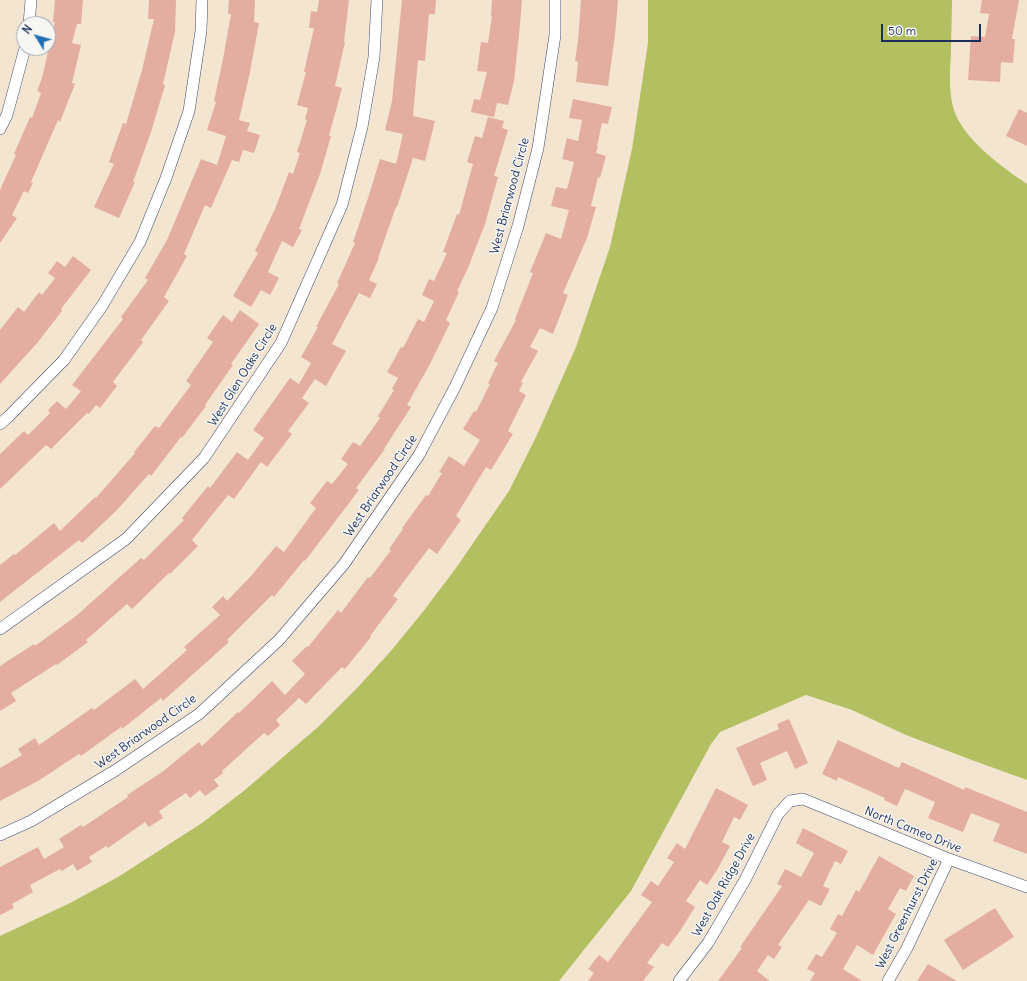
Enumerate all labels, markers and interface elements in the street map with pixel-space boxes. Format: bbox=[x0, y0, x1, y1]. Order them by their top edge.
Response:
north arrow bbox=[16, 16, 56, 56]
scale bar bbox=[883, 16, 983, 42]
text: N bbox=[19, 22, 35, 37]
text: 50 m bbox=[888, 23, 916, 38]
street label: West Briarwood Circle bbox=[488, 136, 532, 256]
street label: West Glen Oaks Circle bbox=[206, 321, 280, 429]
street label: West Briarwood Circle bbox=[341, 432, 421, 540]
street label: West Briarwood Circle bbox=[93, 692, 199, 772]
street label: North Cameo Drive bbox=[862, 804, 964, 856]
street label: West Oak Ridge Drive bbox=[690, 831, 758, 939]
street label: West Greenhurst Drive bbox=[873, 856, 941, 972]

